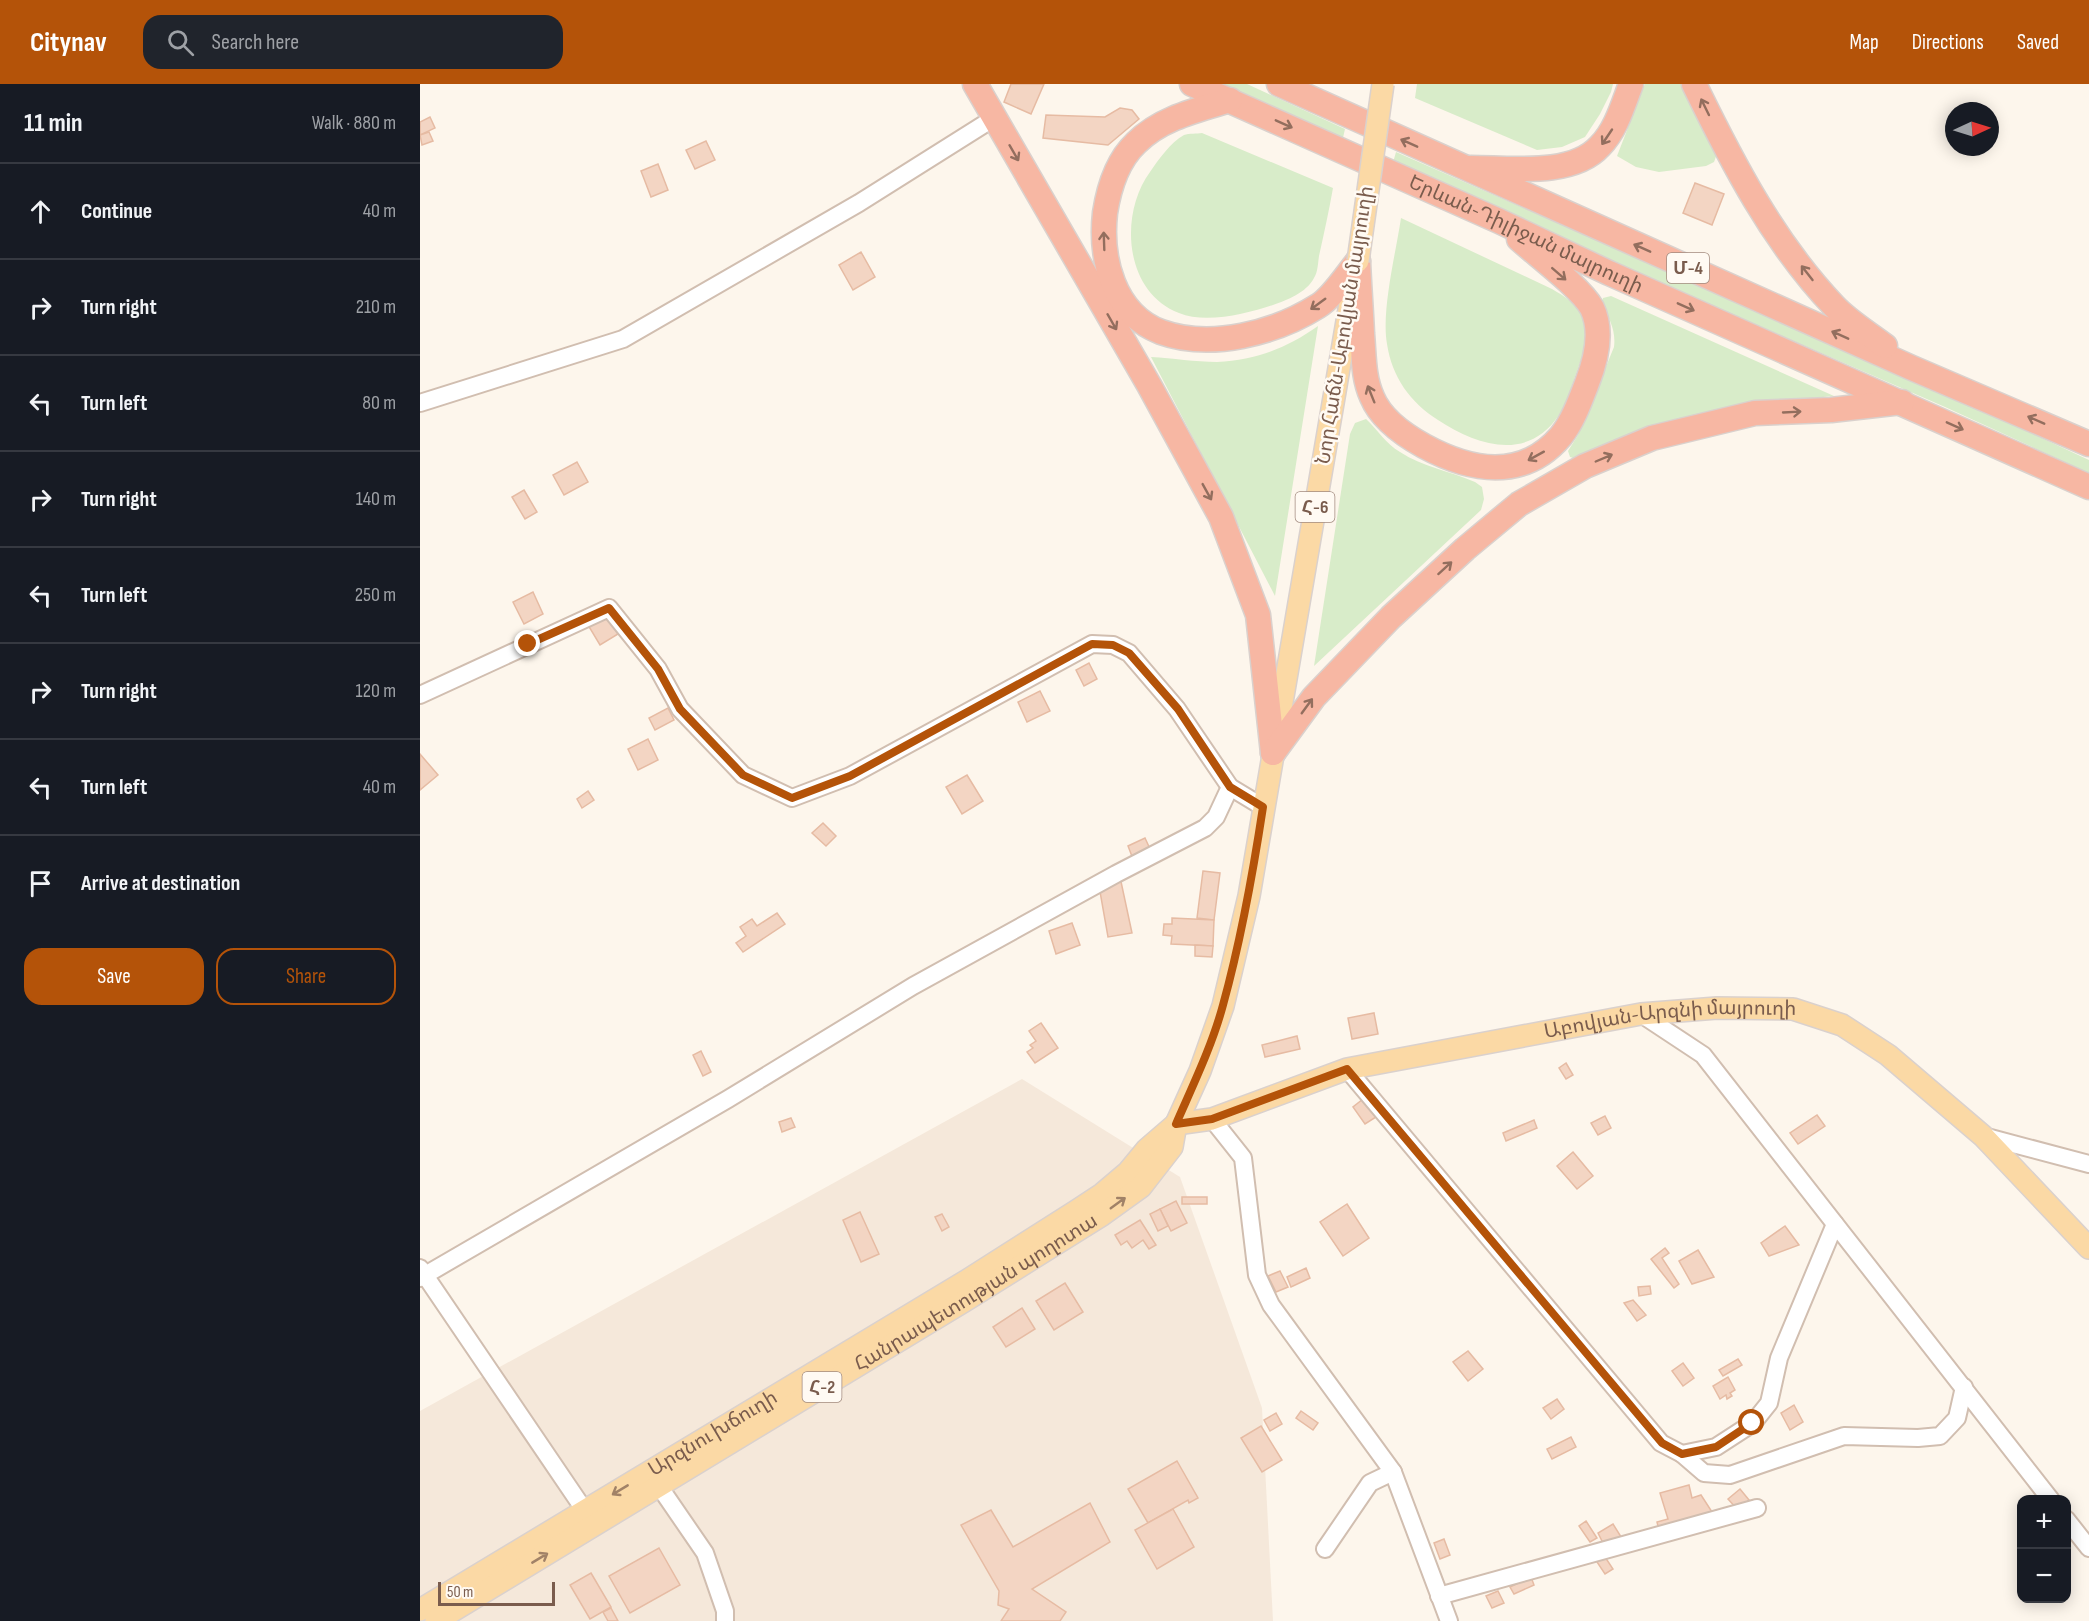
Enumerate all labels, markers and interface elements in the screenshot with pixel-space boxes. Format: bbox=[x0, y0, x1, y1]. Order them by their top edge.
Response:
search box bbox=[143, 15, 563, 69]
text: Citynav bbox=[30, 26, 107, 59]
icon: search bbox=[164, 26, 197, 59]
text: Search here bbox=[212, 29, 299, 56]
text: Map bbox=[1849, 30, 1879, 55]
text: Directions bbox=[1912, 30, 1984, 55]
text: Saved bbox=[2017, 30, 2059, 55]
one-way arrow bbox=[1699, 99, 1710, 117]
north arrow bbox=[1945, 102, 1999, 156]
text: 11 min bbox=[24, 108, 83, 139]
text: Walk · 880 m bbox=[312, 111, 396, 135]
one-way arrow bbox=[1274, 119, 1292, 130]
one-way arrow bbox=[1601, 128, 1613, 145]
one-way arrow bbox=[1401, 137, 1419, 149]
one-way arrow bbox=[1009, 144, 1021, 161]
street label: Երևան-Դիլիջան մայրուղի bbox=[1405, 170, 1647, 299]
street label: Նոր Հաճն-Աբովյան մայրուղի bbox=[1311, 184, 1379, 466]
icon: ahead bbox=[24, 195, 57, 228]
text: Continue bbox=[81, 198, 152, 225]
text: 40 m bbox=[363, 199, 396, 223]
one-way arrow bbox=[1099, 231, 1110, 251]
one-way arrow bbox=[1634, 241, 1652, 253]
road number: Մ-4 bbox=[1667, 253, 1709, 283]
one-way arrow bbox=[1800, 265, 1813, 281]
one-way arrow bbox=[1551, 267, 1566, 281]
icon: right bbox=[24, 291, 57, 324]
text: Turn right bbox=[81, 294, 157, 321]
text: 210 m bbox=[356, 295, 396, 319]
one-way arrow bbox=[1310, 297, 1326, 310]
one-way arrow bbox=[1677, 302, 1695, 314]
one-way arrow bbox=[1106, 313, 1118, 330]
one-way arrow bbox=[1831, 329, 1849, 341]
one-way arrow bbox=[1365, 385, 1376, 403]
icon: left bbox=[24, 387, 57, 420]
text: Turn left bbox=[81, 390, 147, 417]
text: 80 m bbox=[362, 391, 396, 415]
one-way arrow bbox=[1782, 406, 1802, 417]
one-way arrow bbox=[2027, 414, 2045, 425]
one-way arrow bbox=[1946, 421, 1964, 433]
one-way arrow bbox=[1528, 451, 1546, 462]
one-way arrow bbox=[1595, 452, 1613, 463]
icon: right bbox=[24, 483, 57, 516]
one-way arrow bbox=[1201, 483, 1213, 500]
text: Turn right bbox=[81, 486, 157, 513]
text: 140 m bbox=[356, 487, 396, 511]
road number: Հ-6 bbox=[1296, 492, 1334, 522]
one-way arrow bbox=[1437, 561, 1452, 575]
icon: left bbox=[24, 579, 57, 612]
text: Turn left bbox=[81, 582, 147, 609]
text: 250 m bbox=[355, 583, 396, 607]
route end bbox=[514, 630, 540, 656]
icon: right bbox=[24, 675, 57, 708]
text: Turn right bbox=[81, 678, 157, 705]
text: 120 m bbox=[356, 679, 396, 703]
one-way arrow bbox=[1300, 698, 1313, 714]
icon: left bbox=[24, 771, 57, 804]
text: Turn left bbox=[81, 774, 147, 801]
text: 40 m bbox=[363, 775, 396, 799]
icon: arrive bbox=[24, 867, 57, 900]
text: Arrive at destination bbox=[81, 870, 240, 897]
button: Save bbox=[24, 948, 204, 1005]
button: Share bbox=[216, 948, 396, 1005]
street label: Աբովյան-Արզնի մայրուղի bbox=[1542, 996, 1797, 1044]
one-way arrow bbox=[1109, 1197, 1125, 1210]
street label: Հանրապետության պողոտա bbox=[850, 1209, 1102, 1377]
road number: Հ-2 bbox=[802, 1372, 842, 1402]
street label: Արզնու խճուղի bbox=[644, 1385, 782, 1482]
route start bbox=[1738, 1409, 1764, 1435]
one-way arrow bbox=[612, 1484, 629, 1496]
map controls bbox=[2017, 1495, 2071, 1603]
button: + bbox=[2017, 1495, 2071, 1549]
button: − bbox=[2017, 1549, 2071, 1603]
one-way arrow bbox=[531, 1552, 548, 1564]
scale bar bbox=[438, 1579, 555, 1606]
text: 50 m bbox=[447, 1583, 473, 1602]

